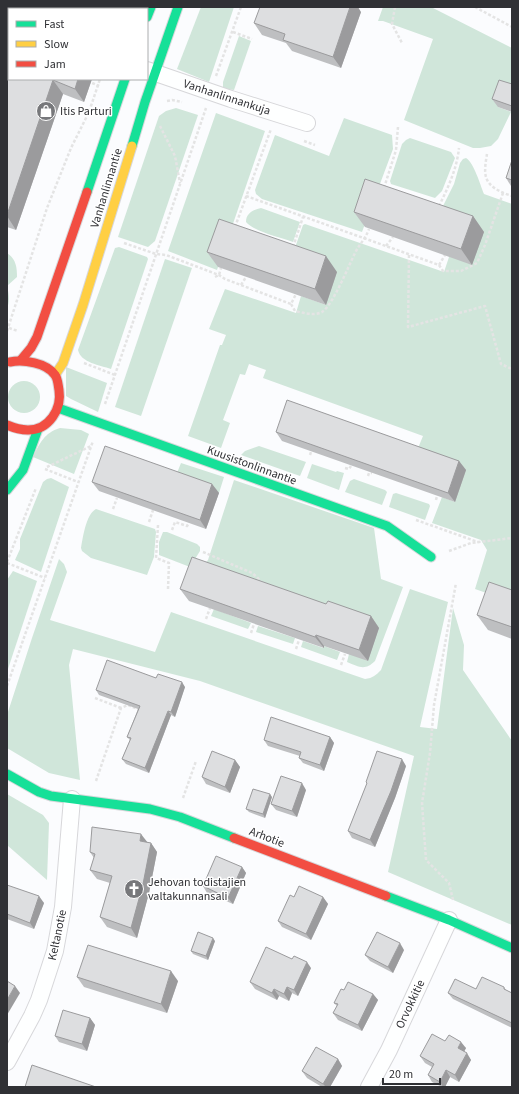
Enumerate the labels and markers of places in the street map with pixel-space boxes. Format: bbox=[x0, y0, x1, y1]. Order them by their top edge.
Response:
shop icon: Itis Parturi bbox=[35, 100, 57, 122]
place label: Itis Parturi bbox=[60, 103, 112, 120]
place label: Jehovan todistajien valtakunnansali bbox=[148, 874, 246, 905]
church icon: Jehovan todistajien valtakunnansali bbox=[123, 878, 145, 900]

